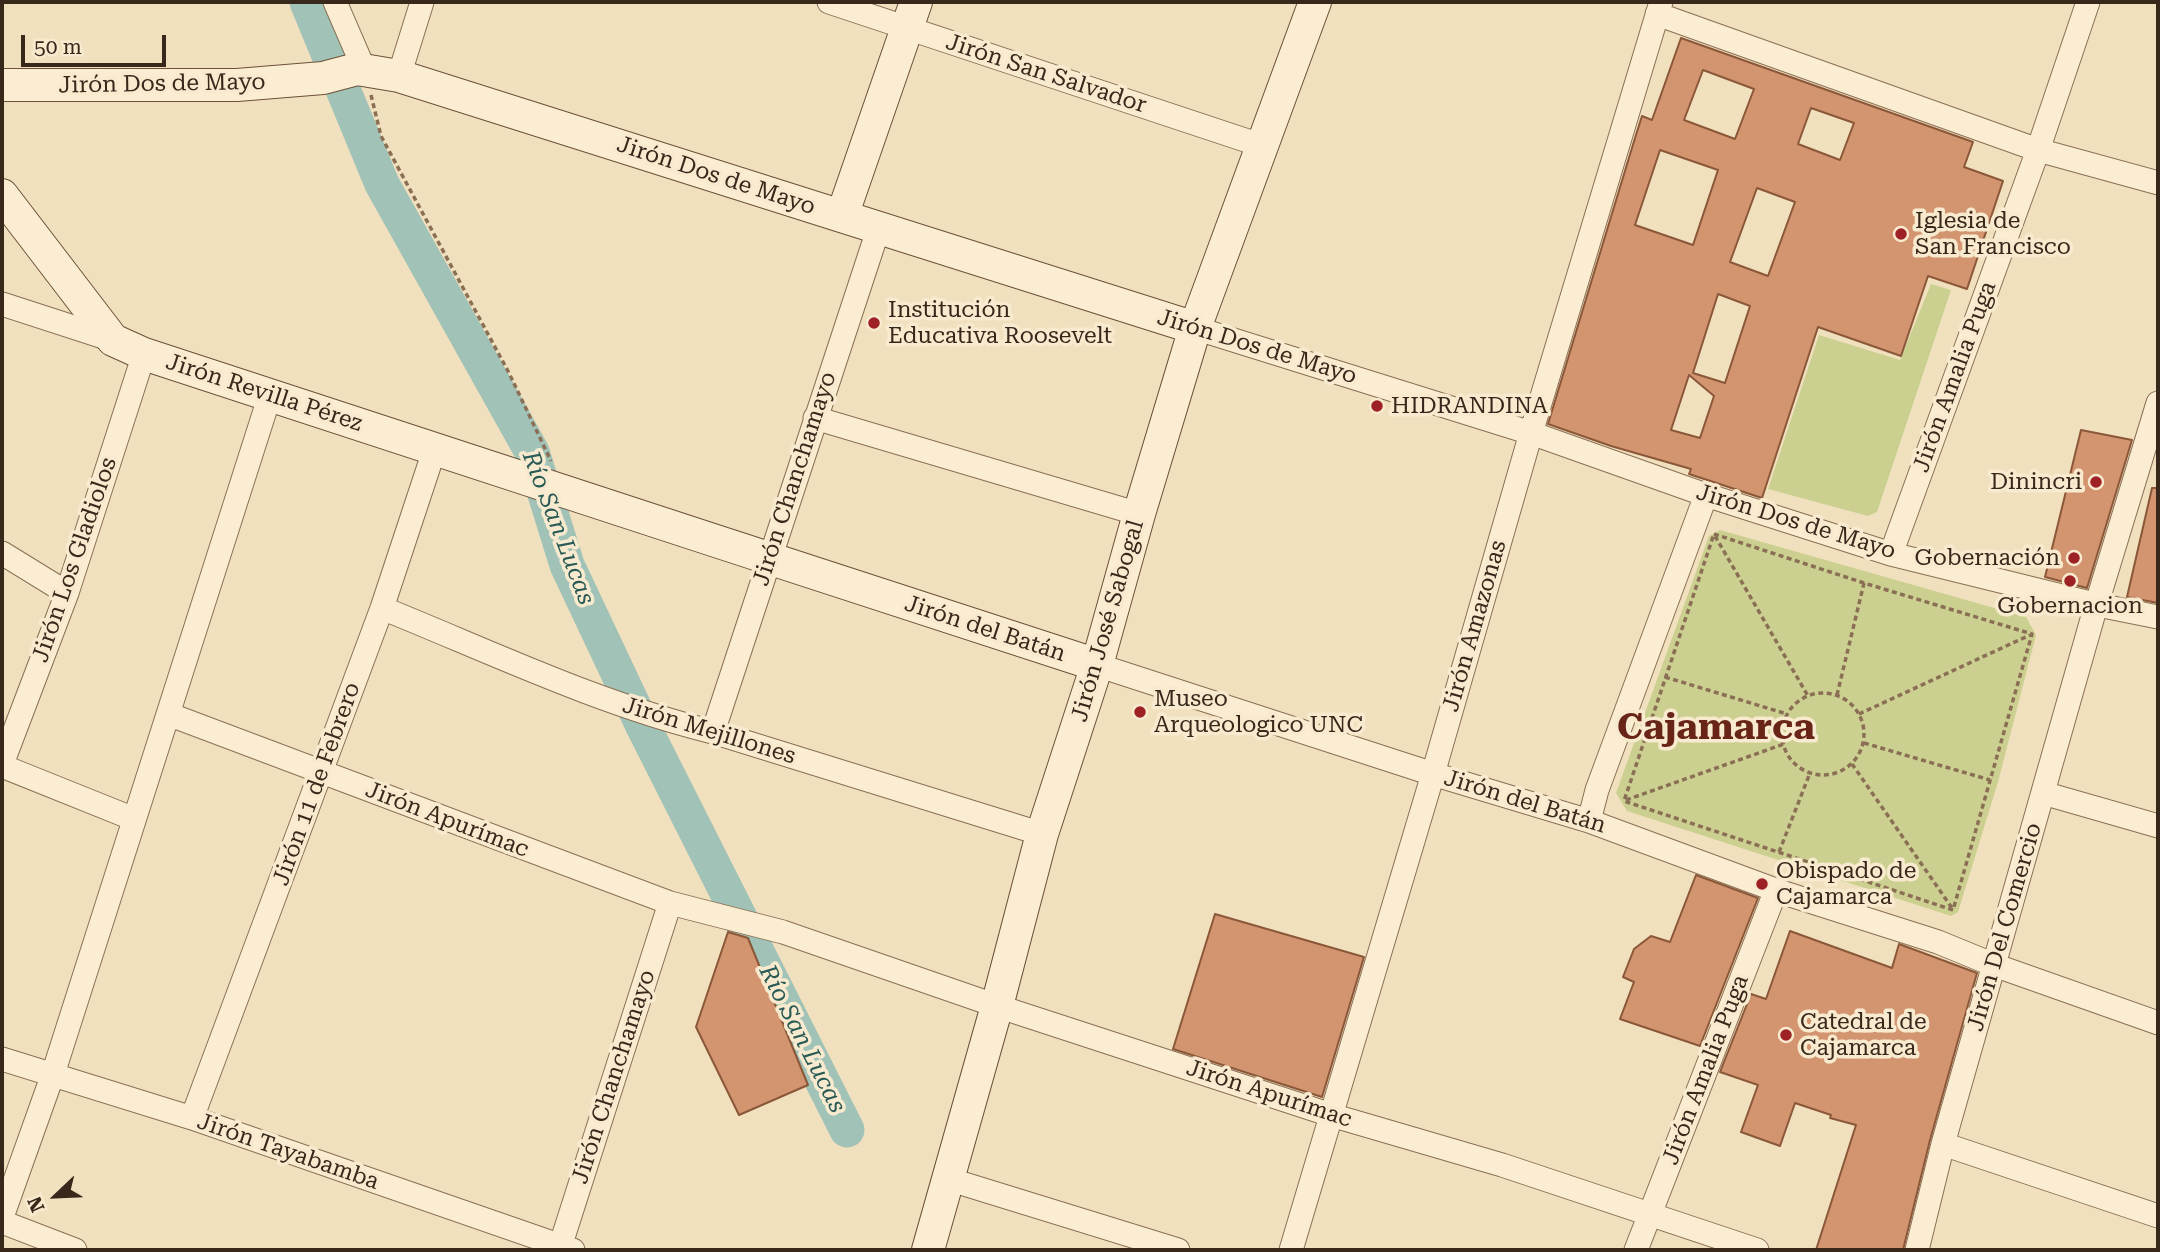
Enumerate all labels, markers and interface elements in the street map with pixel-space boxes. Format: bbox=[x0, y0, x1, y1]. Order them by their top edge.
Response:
scale bar bbox=[24, 21, 170, 65]
street label: Jirón San Salvador bbox=[942, 29, 1150, 119]
text: 50 m bbox=[34, 35, 82, 59]
street label: Jirón Dos de Mayo bbox=[58, 68, 266, 100]
street label: Jirón Dos de Mayo bbox=[613, 131, 819, 221]
place label: Iglesia de San Francisco bbox=[1915, 207, 2071, 261]
marker: Iglesia de San Francisco bbox=[1893, 226, 1909, 242]
street label: Jirón Amalia Puga bbox=[1908, 278, 2002, 476]
place label: Institución Educativa Roosevelt bbox=[888, 296, 1112, 350]
street label: Jirón Dos de Mayo bbox=[1154, 304, 1360, 390]
marker: Institución Educativa Roosevelt bbox=[866, 315, 882, 331]
street label: Jirón Revilla Pérez bbox=[162, 348, 366, 438]
street label: Jirón Chanchamayo bbox=[747, 369, 843, 589]
place label: HIDRANDINA bbox=[1391, 392, 1548, 420]
marker: HIDRANDINA bbox=[1369, 398, 1385, 414]
water label: Río San Lucas bbox=[516, 447, 600, 609]
street label: Jirón Los Gladiolos bbox=[27, 454, 123, 666]
place label: Dinincri bbox=[1990, 468, 2082, 496]
marker: Dinincri bbox=[2088, 474, 2104, 490]
street label: Jirón Dos de Mayo bbox=[1693, 479, 1899, 565]
street label: Jirón José Sabogal bbox=[1066, 517, 1150, 725]
street label: Jirón Amazonas bbox=[1437, 537, 1513, 715]
place label: Gobernación bbox=[1914, 544, 2060, 572]
marker: Gobernación bbox=[2066, 550, 2082, 566]
marker: Gobernacion bbox=[2062, 573, 2078, 589]
street label: Jirón del Batán bbox=[901, 590, 1069, 668]
place label: Gobernacion bbox=[1997, 592, 2143, 620]
street label: Jirón 11 de Febrero bbox=[267, 679, 367, 889]
place label: Museo Arqueologico UNC bbox=[1154, 685, 1363, 739]
street label: Jirón Mejillones bbox=[619, 692, 799, 770]
marker: Museo Arqueologico UNC bbox=[1132, 704, 1148, 720]
district label: Cajamarca bbox=[1617, 706, 1815, 750]
street label: Jirón del Batán bbox=[1441, 764, 1609, 840]
street label: Jirón Apurímac bbox=[362, 776, 532, 864]
street label: Jirón Del Comercio bbox=[1962, 820, 2048, 1034]
place label: Obispado de Cajamarca bbox=[1776, 857, 1916, 911]
marker: Obispado de Cajamarca bbox=[1754, 876, 1770, 892]
water label: Río San Lucas bbox=[752, 960, 852, 1118]
street label: Jirón Chanchamayo bbox=[566, 967, 662, 1187]
street label: Jirón Amalia Puga bbox=[1657, 971, 1755, 1169]
place label: Catedral de Cajamarca bbox=[1800, 1008, 1927, 1062]
marker: Catedral de Cajamarca bbox=[1778, 1027, 1794, 1043]
street label: Jirón Apurímac bbox=[1183, 1054, 1355, 1134]
street label: Jirón Tayabamba bbox=[193, 1108, 383, 1196]
north arrow bbox=[21, 1161, 91, 1231]
text: N bbox=[23, 1193, 50, 1216]

